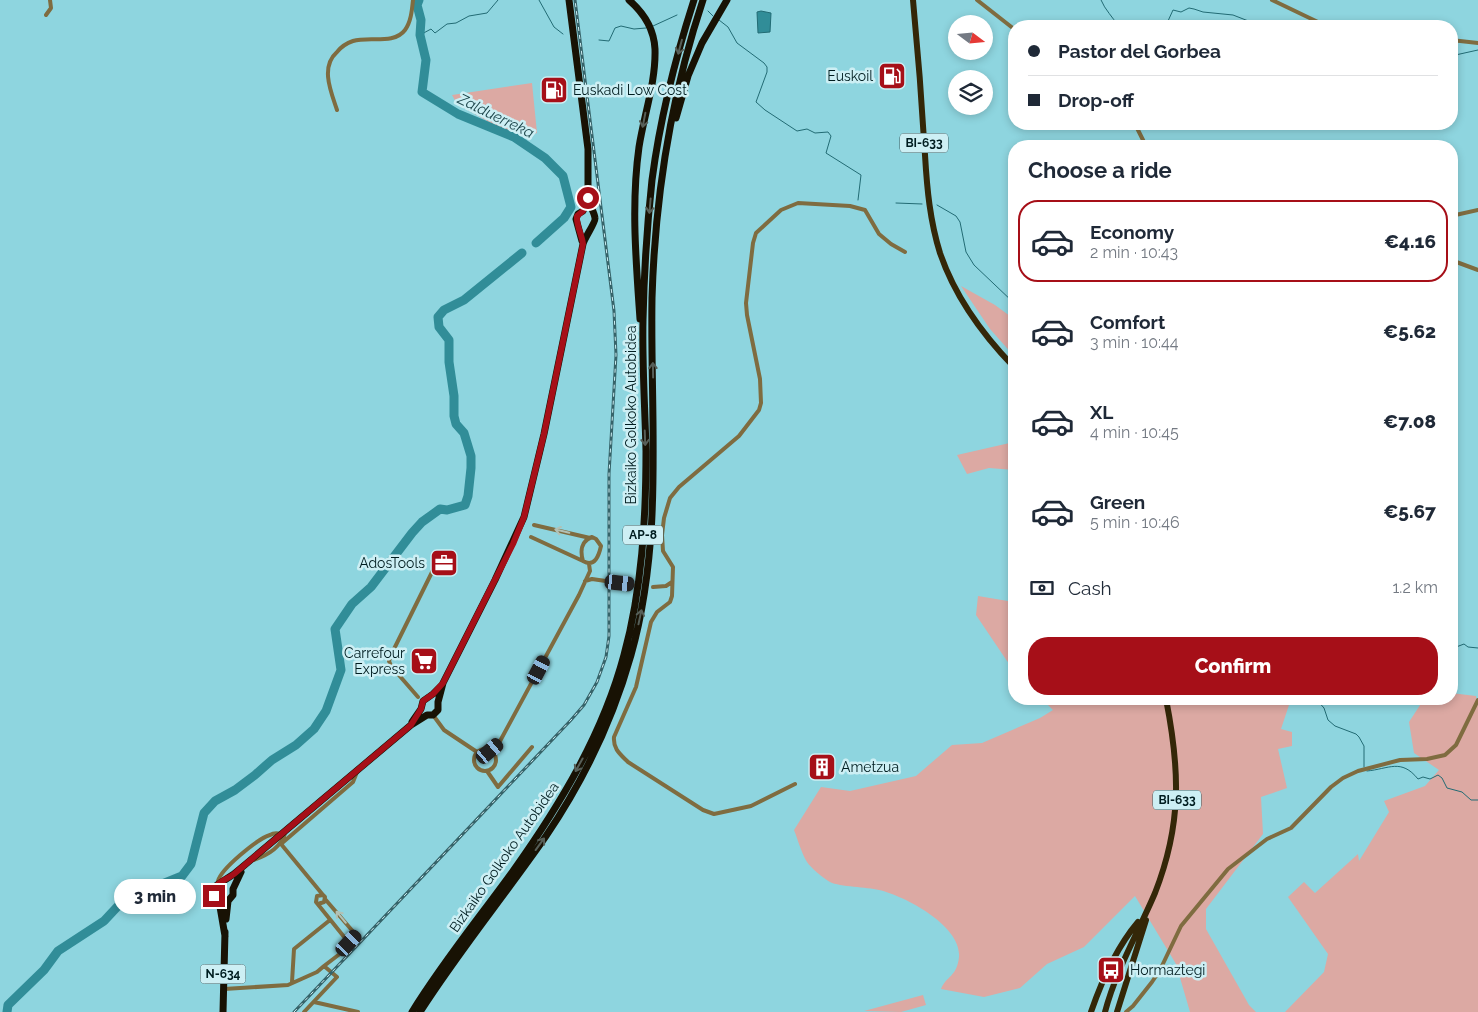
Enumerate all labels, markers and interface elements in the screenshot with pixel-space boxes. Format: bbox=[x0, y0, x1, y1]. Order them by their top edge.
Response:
north arrow bbox=[948, 15, 992, 60]
map controls bbox=[948, 15, 993, 115]
one-way arrow bbox=[674, 38, 684, 54]
text: Pastor del Gorbea bbox=[1058, 40, 1221, 62]
fuel station icon: Euskoil bbox=[877, 61, 907, 91]
place label: Euskoil bbox=[827, 68, 873, 84]
button: layers bbox=[948, 70, 993, 115]
fuel station icon: Euskadi Low Cost bbox=[539, 75, 569, 105]
place label: Euskadi Low Cost bbox=[573, 82, 687, 98]
water label: Zalduerreka bbox=[454, 89, 537, 142]
text: Drop-off bbox=[1058, 89, 1134, 111]
one-way arrow bbox=[639, 111, 649, 127]
road number: BI-633 bbox=[900, 134, 948, 152]
text: Choose a ride bbox=[1028, 157, 1172, 183]
route start bbox=[577, 187, 599, 209]
one-way arrow bbox=[645, 198, 655, 214]
icon: car bbox=[1030, 219, 1075, 264]
text: Economy bbox=[1090, 221, 1174, 243]
text: €4.16 bbox=[1384, 230, 1436, 252]
text: 2 min · 10:43 bbox=[1090, 243, 1178, 262]
icon: car bbox=[1030, 309, 1075, 354]
text: Comfort bbox=[1090, 311, 1165, 333]
text: €5.62 bbox=[1383, 320, 1436, 342]
street label: Bizkaiko Golkoko Autobidea bbox=[623, 325, 639, 505]
text: 3 min · 10:44 bbox=[1090, 333, 1178, 352]
one-way arrow bbox=[648, 362, 657, 378]
icon: car bbox=[1030, 399, 1075, 444]
text: XL bbox=[1090, 401, 1113, 423]
text: €7.08 bbox=[1383, 410, 1436, 432]
text: 4 min · 10:45 bbox=[1090, 423, 1179, 442]
one-way arrow bbox=[640, 430, 650, 446]
icon: car bbox=[1030, 489, 1075, 534]
text: Green bbox=[1090, 491, 1145, 513]
text: €5.67 bbox=[1383, 500, 1436, 522]
text: 5 min · 10:46 bbox=[1090, 513, 1180, 532]
one-way arrow bbox=[554, 526, 570, 536]
road number: AP-8 bbox=[623, 526, 663, 544]
office icon: AdosTools bbox=[429, 548, 459, 578]
place label: AdosTools bbox=[359, 555, 425, 571]
car bbox=[604, 574, 635, 592]
icon: cash bbox=[1028, 574, 1056, 602]
text: Cash bbox=[1068, 577, 1112, 599]
text: 1.2 km bbox=[1393, 578, 1438, 597]
one-way arrow bbox=[636, 610, 645, 626]
button: Confirm bbox=[1028, 637, 1438, 695]
place label: Carrefour Express bbox=[344, 645, 405, 677]
supermarket icon: Carrefour Express bbox=[409, 646, 439, 676]
car bbox=[525, 653, 552, 687]
car bbox=[473, 736, 506, 766]
building icon: Ametzua bbox=[807, 752, 837, 782]
one-way arrow bbox=[574, 758, 584, 772]
place label: Ametzua bbox=[841, 759, 899, 775]
street label: Bizkaiko Golkoko Autobidea bbox=[446, 779, 562, 935]
road number: BI-633 bbox=[1153, 790, 1201, 810]
one-way arrow bbox=[535, 837, 545, 851]
callout: 3 min bbox=[114, 878, 196, 914]
route end bbox=[203, 885, 225, 907]
text: 3 min bbox=[134, 887, 176, 906]
one-way arrow bbox=[335, 910, 347, 923]
car bbox=[333, 927, 364, 959]
bus stop icon: Hormaztegi bbox=[1096, 955, 1126, 985]
place label: Hormaztegi bbox=[1130, 962, 1205, 978]
road number: N-634 bbox=[200, 964, 246, 984]

